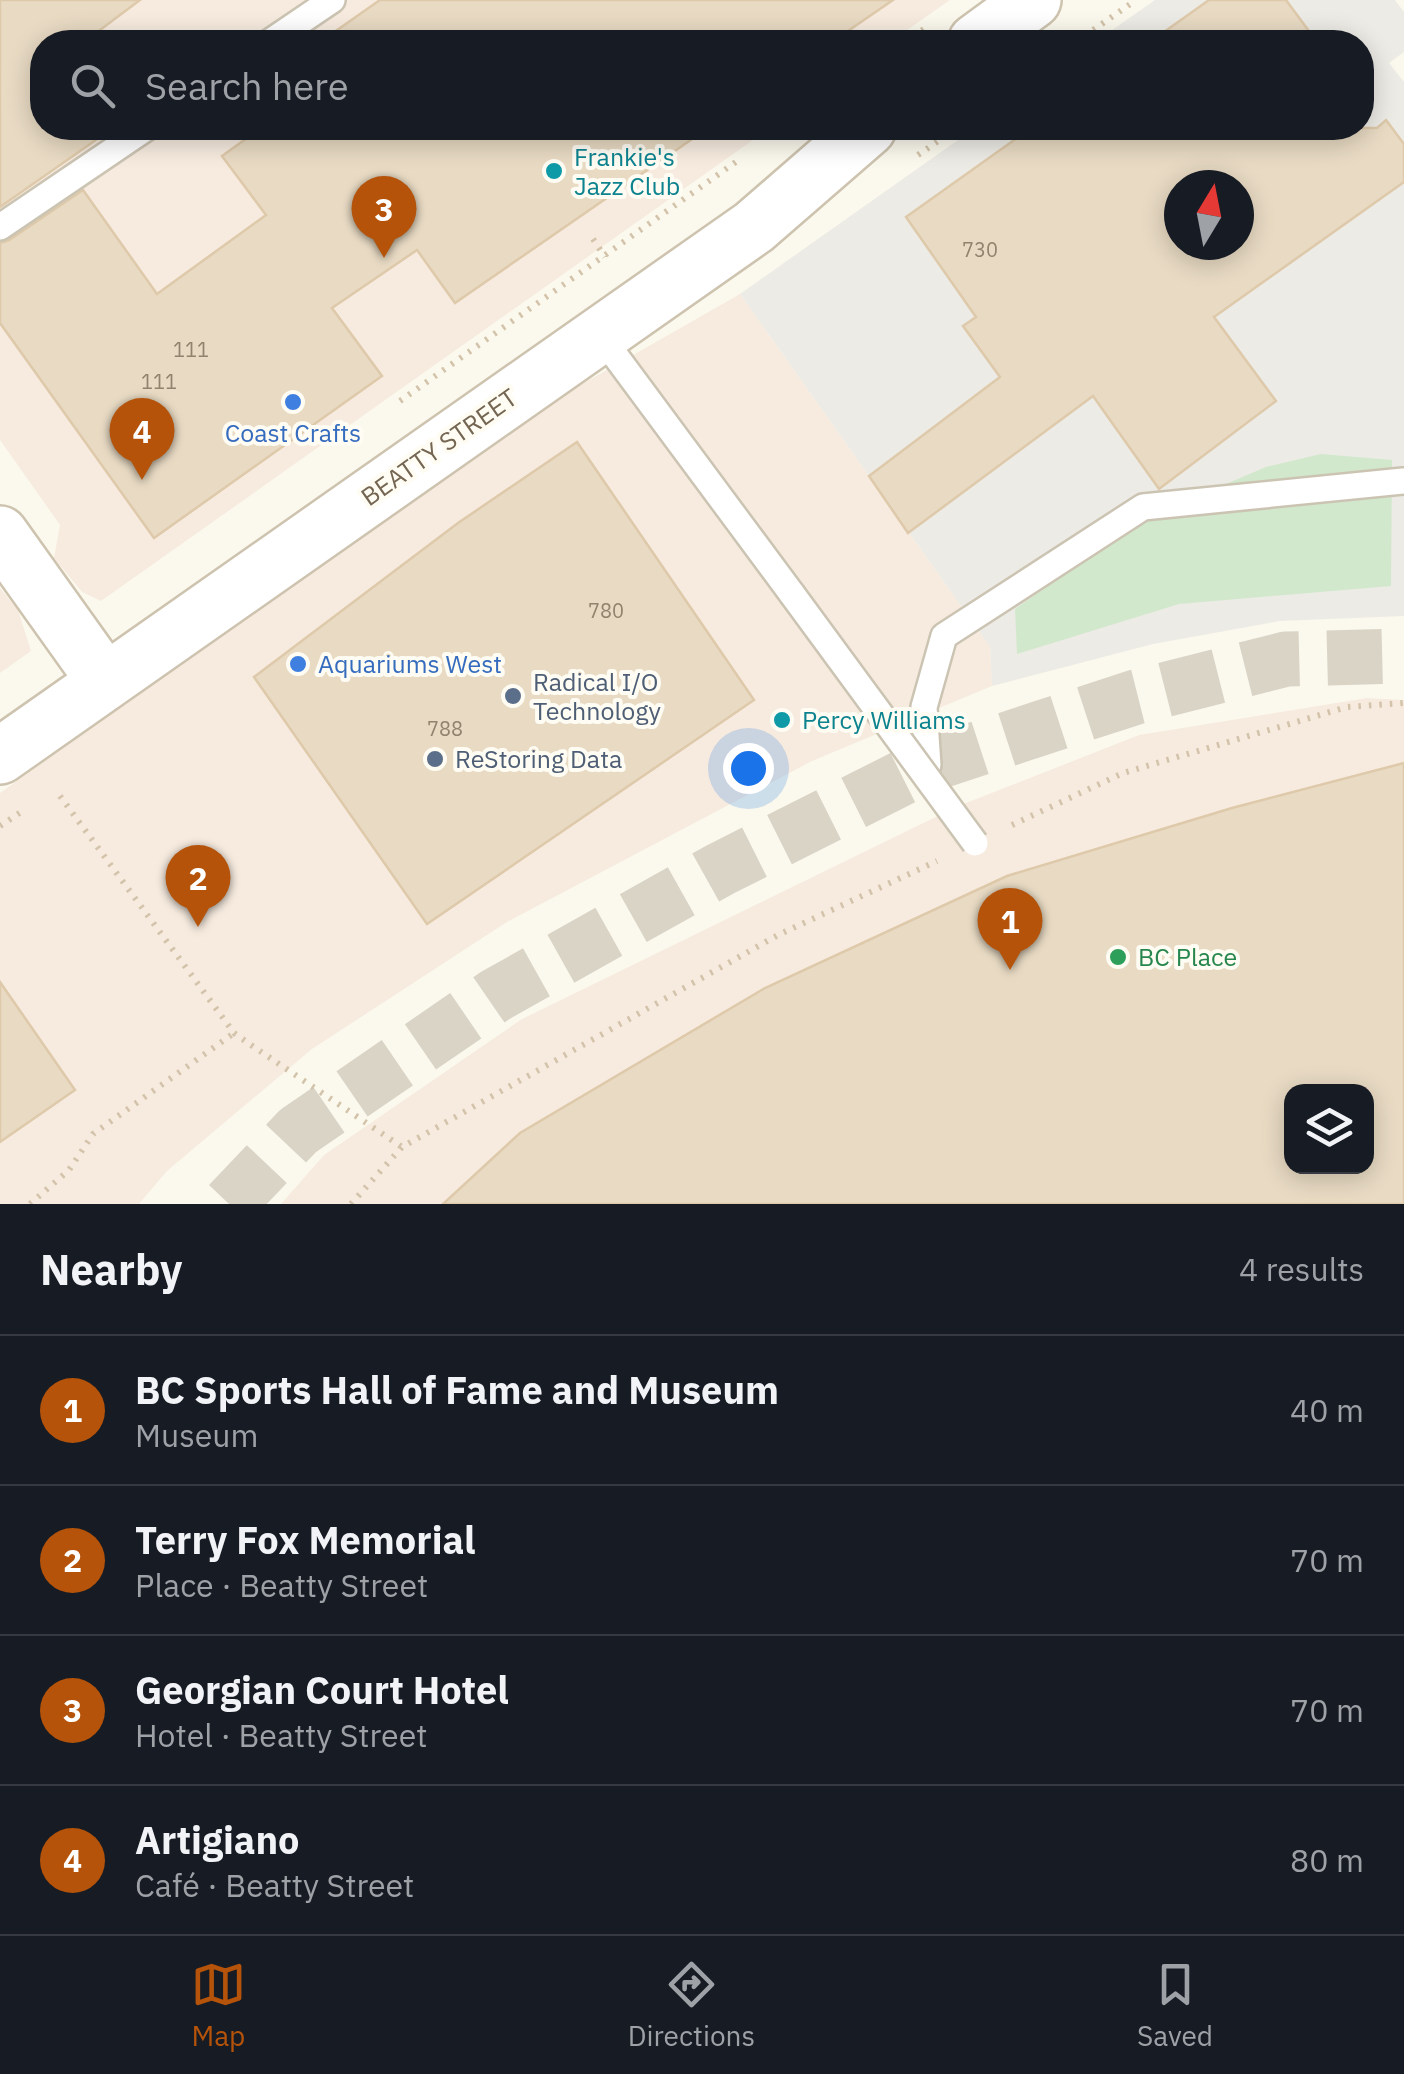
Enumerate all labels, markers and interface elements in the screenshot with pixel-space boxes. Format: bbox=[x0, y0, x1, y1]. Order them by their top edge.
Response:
search box bbox=[30, 30, 1374, 140]
icon: search bbox=[65, 58, 120, 113]
text: Search here bbox=[145, 61, 349, 110]
place label: Frankie's Jazz Club bbox=[574, 140, 680, 202]
marker: Frankie's Jazz Club bbox=[543, 160, 565, 182]
north arrow bbox=[1164, 170, 1254, 260]
pin: 3 bbox=[352, 176, 416, 258]
house number: 730 bbox=[962, 236, 998, 263]
house number: 111 bbox=[173, 336, 209, 363]
house number: 111 bbox=[141, 368, 177, 395]
street label: BEATTY STREET bbox=[354, 381, 523, 513]
marker: Coast Crafts bbox=[282, 391, 304, 413]
pin: 4 bbox=[110, 398, 174, 480]
place label: Coast Crafts bbox=[225, 416, 361, 449]
house number: 780 bbox=[588, 597, 624, 624]
place label: Aquariums West bbox=[318, 647, 502, 680]
marker: Aquariums West bbox=[287, 653, 309, 675]
place label: Radical I/O Technology bbox=[533, 665, 662, 727]
marker: Radical I/O Technology bbox=[502, 685, 524, 707]
place label: Percy Williams bbox=[802, 703, 966, 736]
marker: Percy Williams bbox=[771, 709, 793, 731]
house number: 788 bbox=[427, 715, 463, 742]
place label: ReStoring Data bbox=[455, 742, 622, 775]
your location bbox=[723, 743, 774, 794]
marker: ReStoring Data bbox=[424, 748, 446, 770]
pin: 2 bbox=[166, 844, 230, 927]
pin: 1 bbox=[978, 888, 1042, 970]
place label: BC Place bbox=[1138, 940, 1237, 973]
marker: BC Place bbox=[1107, 946, 1129, 968]
map controls bbox=[1284, 1084, 1374, 1174]
button: layers bbox=[1284, 1084, 1374, 1174]
text: Nearby bbox=[40, 1242, 182, 1297]
text: 4 results bbox=[1239, 1248, 1364, 1290]
text: BC Sports Hall of Fame and Museum bbox=[135, 1365, 779, 1414]
text: 1 bbox=[63, 1389, 82, 1431]
text: 40 m bbox=[1290, 1389, 1364, 1431]
text: Museum bbox=[135, 1414, 258, 1456]
text: Terry Fox Memorial bbox=[135, 1515, 476, 1564]
text: 2 bbox=[63, 1539, 82, 1581]
text: 70 m bbox=[1290, 1539, 1364, 1581]
text: Place · Beatty Street bbox=[135, 1564, 428, 1606]
text: Georgian Court Hotel bbox=[135, 1665, 509, 1714]
text: 3 bbox=[63, 1689, 82, 1731]
text: 70 m bbox=[1290, 1689, 1364, 1731]
text: Hotel · Beatty Street bbox=[135, 1714, 427, 1756]
text: Artigiano bbox=[135, 1815, 300, 1864]
text: 4 bbox=[63, 1839, 82, 1881]
text: 80 m bbox=[1290, 1839, 1364, 1881]
text: Café · Beatty Street bbox=[135, 1864, 414, 1906]
tab: Map bbox=[191, 1957, 246, 2054]
tab: Directions bbox=[628, 1957, 755, 2054]
tab: Saved bbox=[1137, 1957, 1213, 2054]

